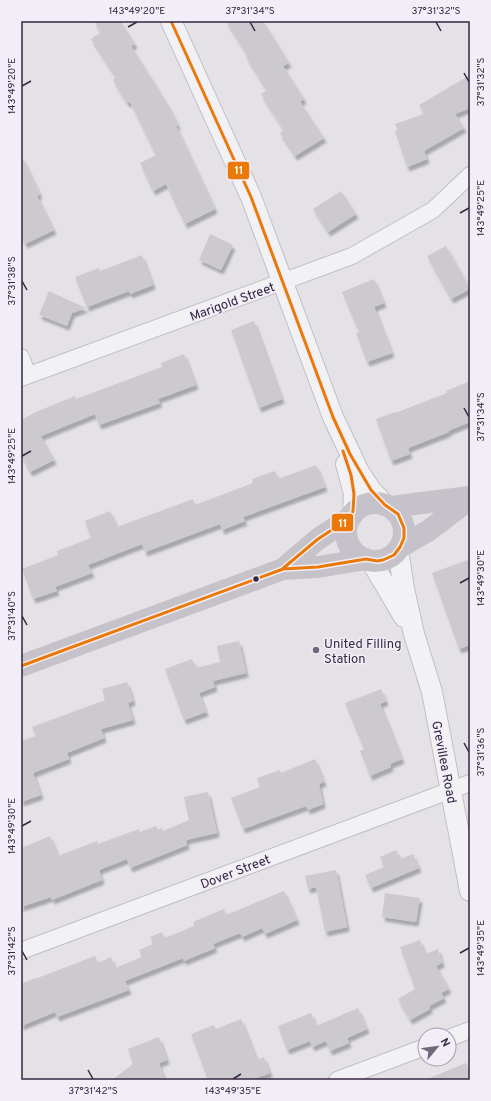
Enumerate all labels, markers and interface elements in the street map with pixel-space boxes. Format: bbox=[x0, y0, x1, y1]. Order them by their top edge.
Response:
text: 143°49'20"E bbox=[109, 5, 165, 18]
text: 37°31'34"S bbox=[225, 5, 275, 18]
text: 37°31'32"S bbox=[411, 5, 461, 18]
text: 37°31'32"S bbox=[475, 57, 488, 107]
text: 143°49'20"E bbox=[6, 58, 19, 114]
line badge: 11 bbox=[227, 161, 250, 180]
text: 11 bbox=[235, 164, 243, 178]
text: 143°49'25"E bbox=[475, 180, 488, 236]
text: 37°31'38"S bbox=[6, 256, 19, 306]
street label: Marigold Street bbox=[188, 280, 278, 326]
text: 37°31'34"S bbox=[475, 392, 488, 442]
text: 143°49'25"E bbox=[6, 428, 19, 484]
line badge: 11 bbox=[331, 513, 354, 532]
text: 11 bbox=[339, 517, 347, 531]
text: 143°49'30"E bbox=[475, 550, 488, 606]
unlabelled marker bbox=[251, 574, 261, 584]
text: 37°31'40"S bbox=[6, 591, 19, 641]
place label: United Filling Station bbox=[324, 637, 402, 668]
marker: United Filling Station bbox=[311, 645, 321, 655]
street label: Grevillea Road bbox=[427, 720, 459, 805]
text: 37°31'36"S bbox=[475, 727, 488, 777]
text: 143°49'30"E bbox=[6, 798, 19, 854]
street label: Dover Street bbox=[199, 852, 273, 894]
text: 143°49'35"E bbox=[475, 920, 488, 976]
text: 37°31'42"S bbox=[6, 926, 19, 976]
north arrow bbox=[417, 1027, 457, 1067]
text: N bbox=[437, 1036, 453, 1049]
text: 37°31'42"S bbox=[68, 1085, 118, 1098]
text: 143°49'35"E bbox=[205, 1085, 261, 1098]

